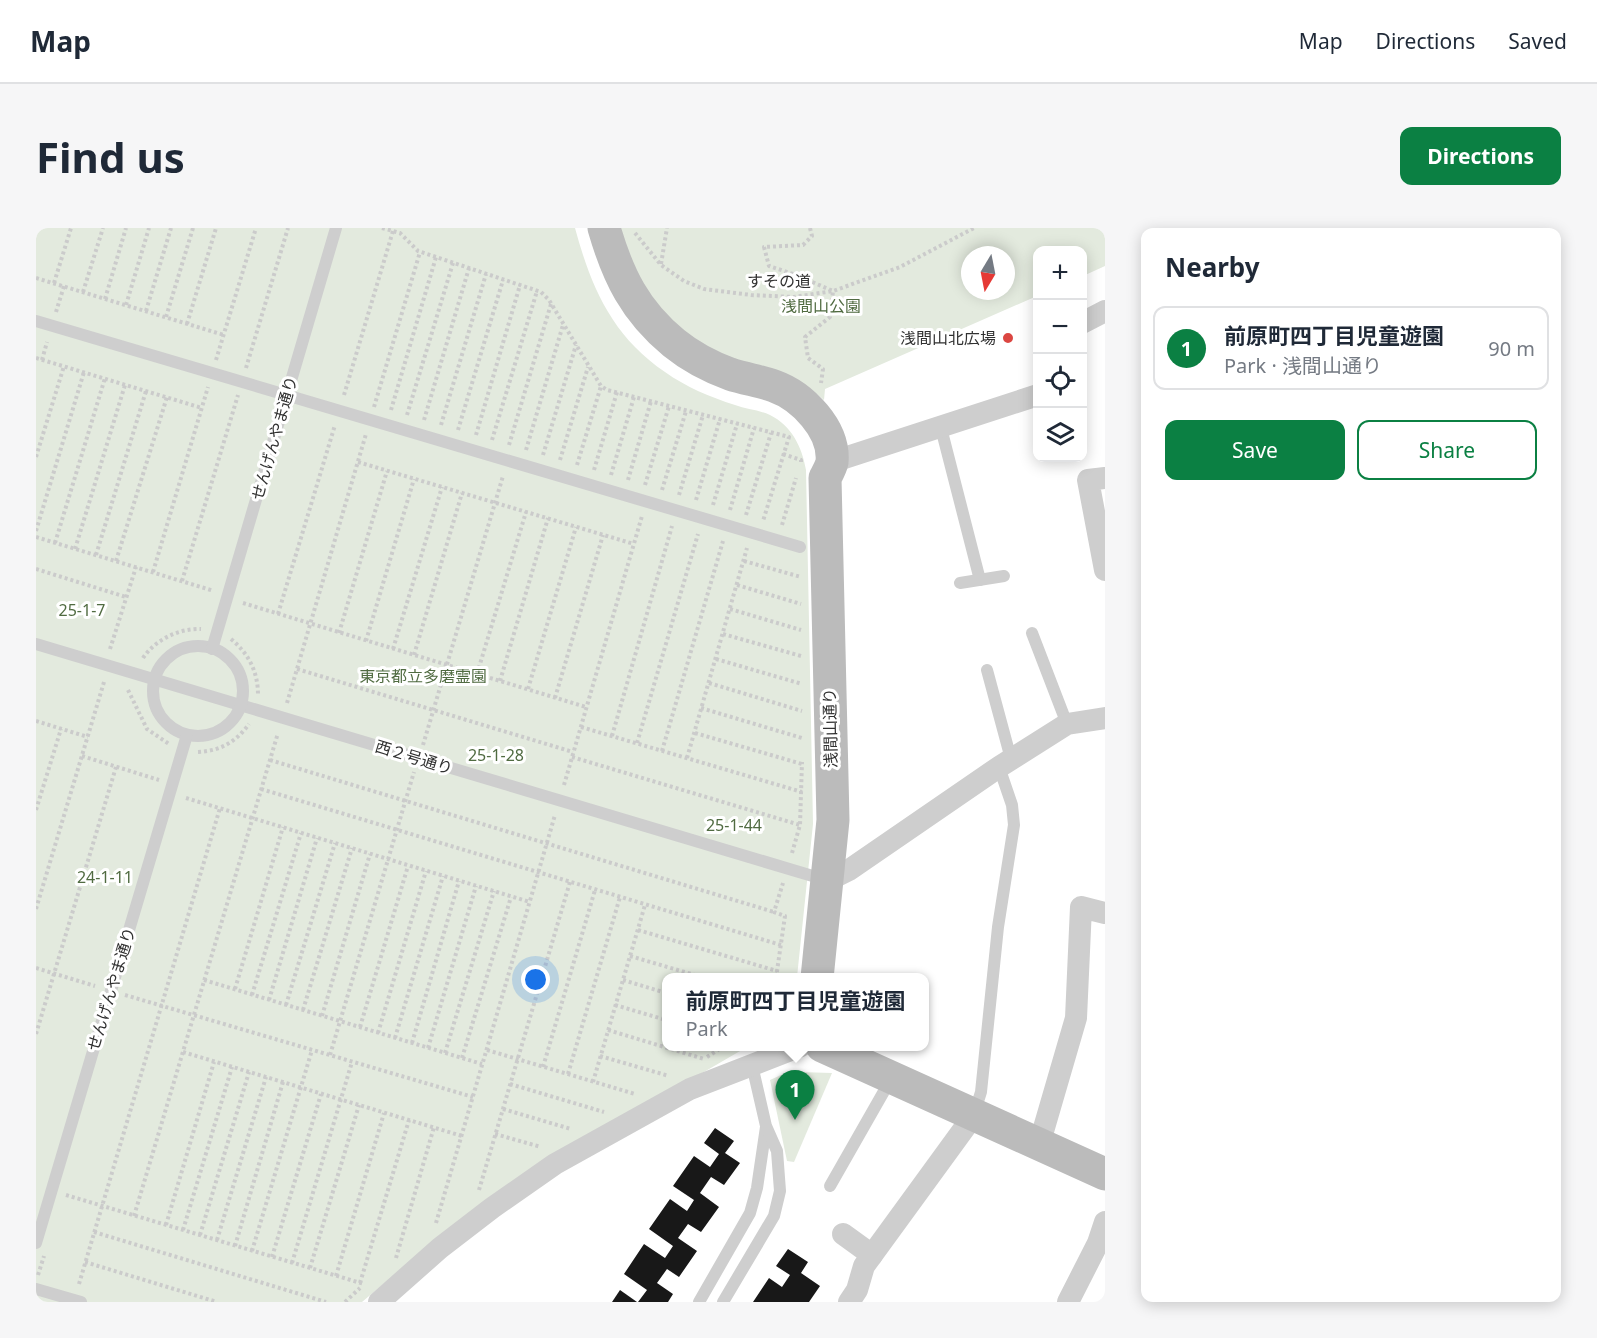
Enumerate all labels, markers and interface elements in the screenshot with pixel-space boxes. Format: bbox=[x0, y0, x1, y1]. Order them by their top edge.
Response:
text: Map bbox=[30, 22, 91, 60]
text: Map bbox=[1299, 27, 1343, 55]
text: Directions bbox=[1376, 27, 1475, 55]
text: Saved bbox=[1508, 27, 1567, 55]
button: Directions bbox=[1400, 127, 1561, 185]
text: Find us bbox=[36, 128, 185, 185]
north arrow bbox=[961, 246, 1015, 300]
map controls bbox=[1033, 246, 1087, 462]
button: + bbox=[1033, 246, 1087, 300]
text: Nearby bbox=[1165, 249, 1260, 285]
street label: すその道 bbox=[747, 270, 811, 292]
park label: 浅間山公園 bbox=[781, 295, 861, 317]
button: − bbox=[1033, 300, 1087, 354]
text: 前原町四丁目児童遊園 bbox=[1224, 320, 1444, 350]
place label: 浅間山北広場 bbox=[900, 327, 996, 349]
marker: 浅間山北広場 bbox=[1001, 331, 1015, 345]
text: 1 bbox=[1181, 335, 1192, 362]
text: 90 m bbox=[1488, 335, 1535, 362]
text: Park · 浅間山通り bbox=[1224, 352, 1382, 379]
button: locate bbox=[1033, 354, 1087, 408]
street label: せんげんやま通り bbox=[246, 373, 302, 503]
button: layers bbox=[1033, 408, 1087, 462]
button: Save bbox=[1165, 420, 1345, 480]
button: Share bbox=[1357, 420, 1537, 480]
park label: 25-1-7 bbox=[59, 599, 105, 621]
park label: 東京都立多磨霊園 bbox=[359, 665, 487, 687]
street label: 浅間山通り bbox=[818, 688, 842, 768]
street label: 西２号通り bbox=[373, 735, 455, 779]
park label: 25-1-28 bbox=[468, 744, 524, 766]
park label: 25-1-44 bbox=[706, 814, 762, 836]
park label: 24-1-11 bbox=[77, 866, 133, 888]
street label: せんげんやま通り bbox=[82, 925, 140, 1053]
your location bbox=[521, 965, 550, 994]
popup bbox=[662, 973, 929, 1051]
text: 前原町四丁目児童遊園 bbox=[685, 985, 906, 1015]
text: Park bbox=[685, 1015, 728, 1042]
pin: 1 bbox=[776, 1070, 814, 1120]

